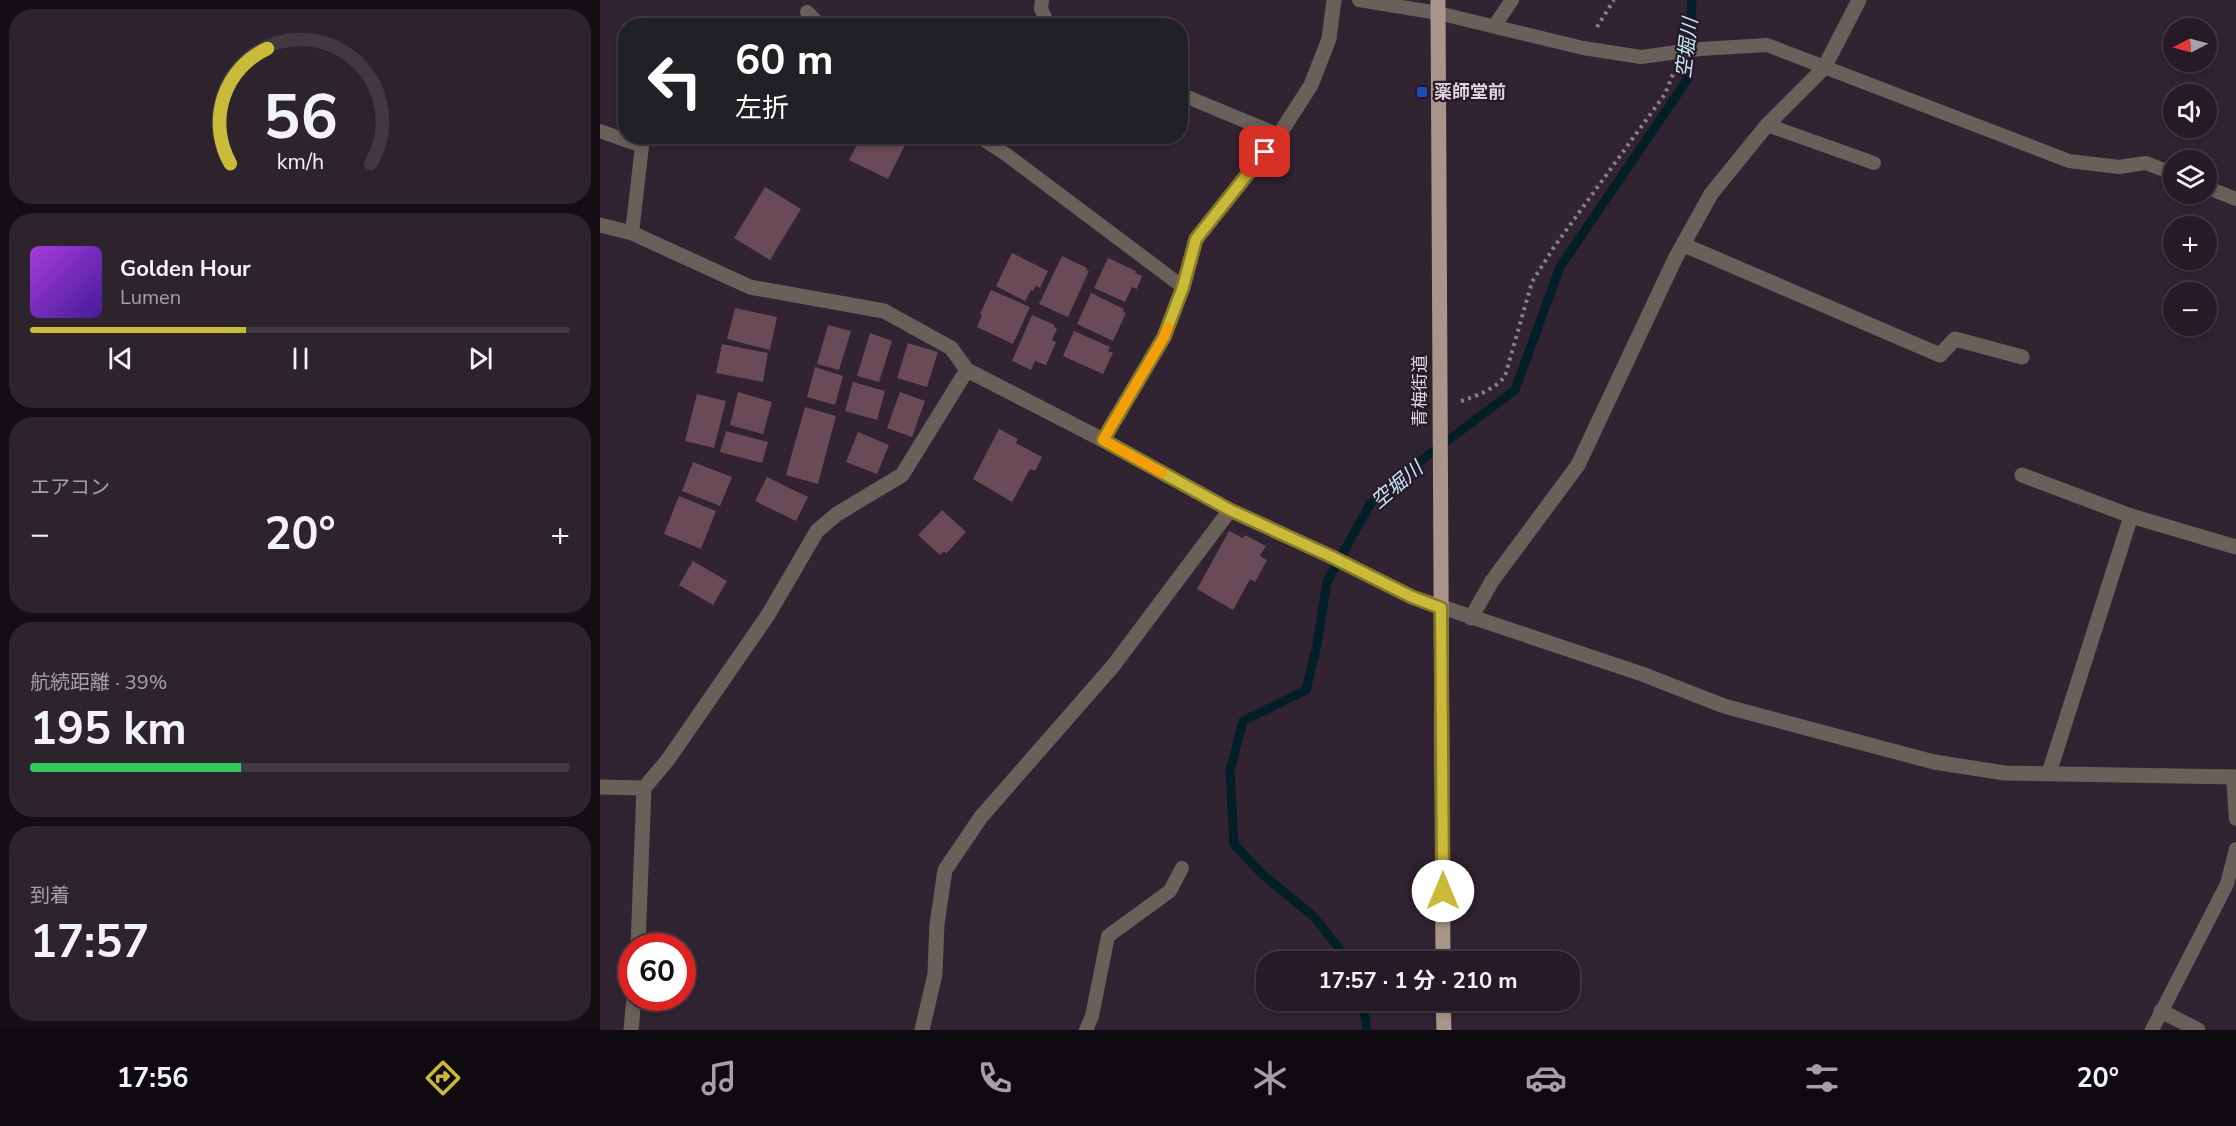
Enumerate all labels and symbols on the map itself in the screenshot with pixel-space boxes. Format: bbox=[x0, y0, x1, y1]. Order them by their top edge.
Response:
water label: 空堀川 bbox=[1670, 15, 1704, 79]
north arrow bbox=[2163, 18, 2217, 72]
place label: 薬師堂前 bbox=[1434, 80, 1506, 104]
marker: 薬師堂前 bbox=[1415, 85, 1429, 99]
pin bbox=[1239, 126, 1290, 177]
street label: 青梅街道 bbox=[1408, 355, 1432, 427]
water label: 空堀川 bbox=[1365, 454, 1430, 515]
position arrow bbox=[1411, 859, 1475, 923]
speed limit sign: 60 bbox=[618, 933, 696, 1011]

